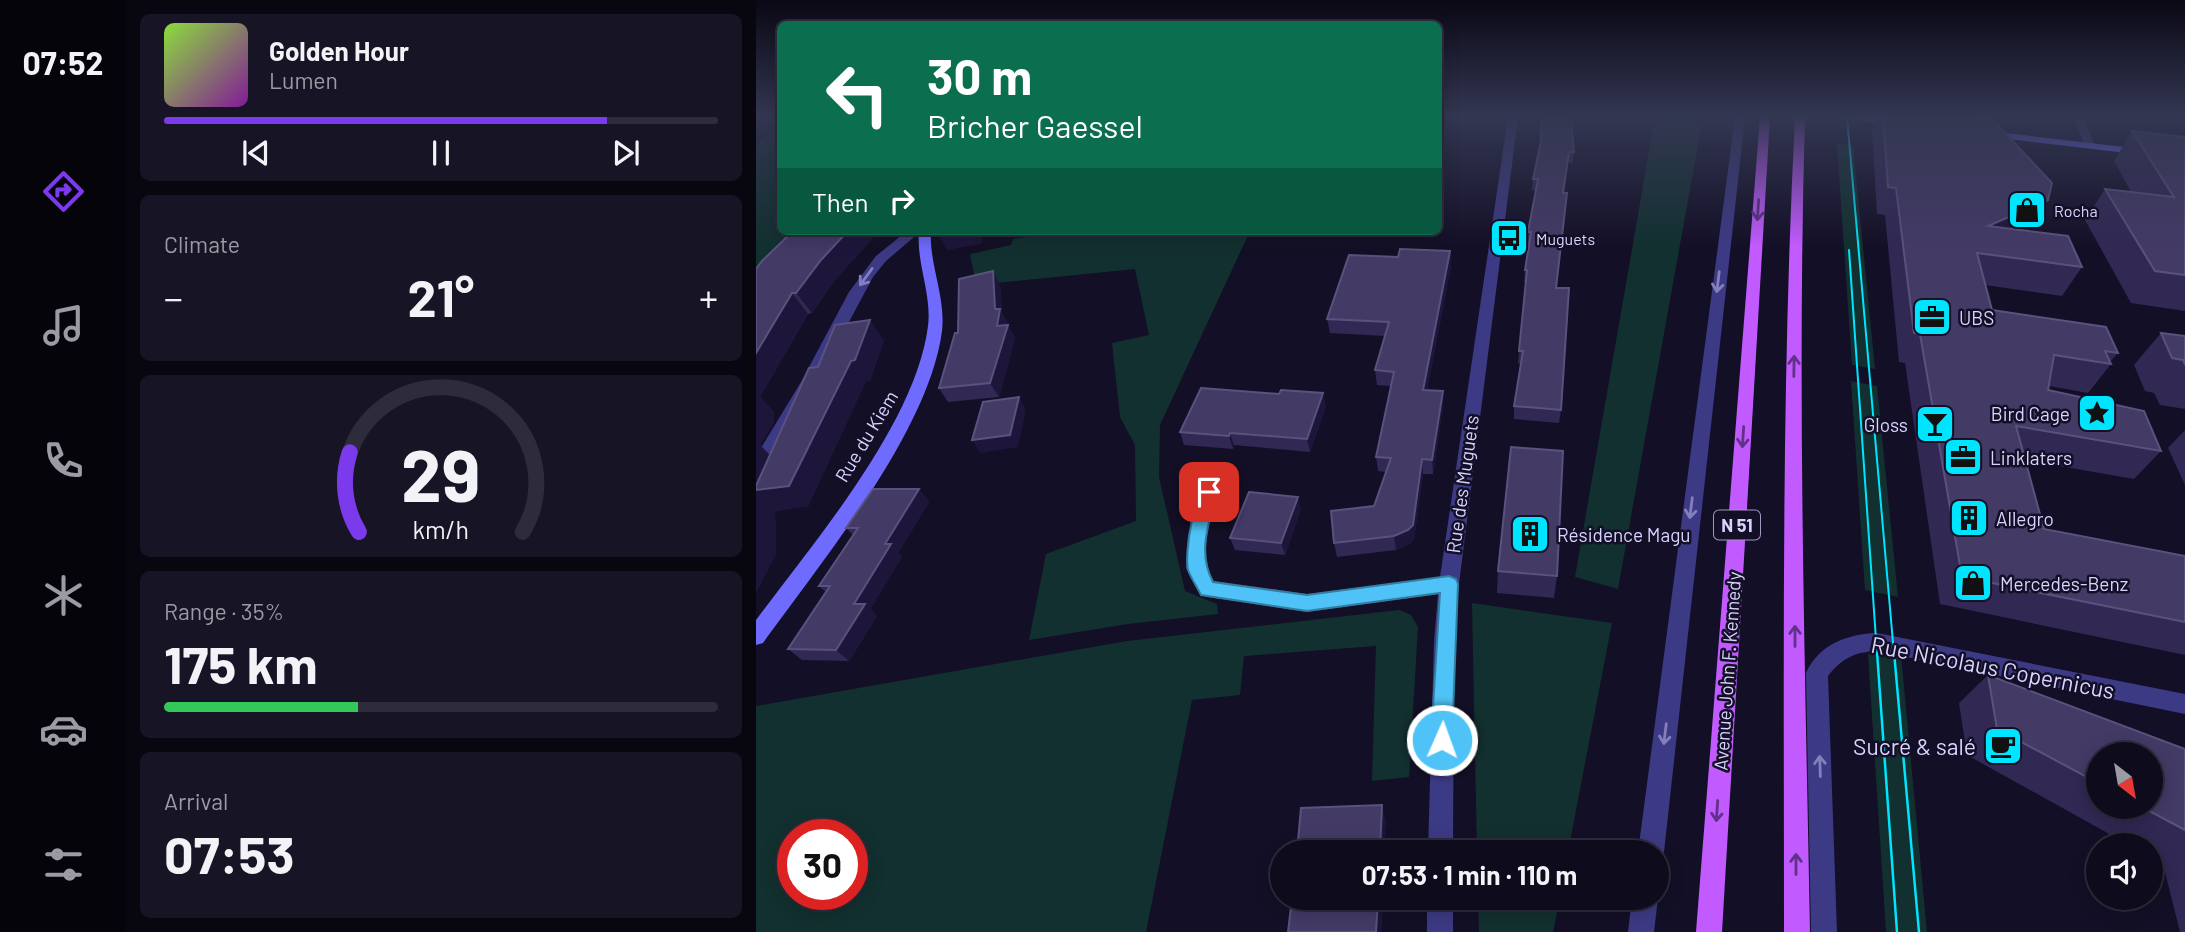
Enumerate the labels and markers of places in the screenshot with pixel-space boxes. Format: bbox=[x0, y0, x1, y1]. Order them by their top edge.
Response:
shop icon: Rocha bbox=[2006, 189, 2048, 231]
place label: Rocha bbox=[2054, 201, 2098, 220]
bus stop icon: Muguets bbox=[1488, 217, 1530, 259]
place label: Muguets bbox=[1536, 229, 1595, 248]
office icon: UBS bbox=[1911, 296, 1953, 338]
place label: UBS bbox=[1959, 306, 1994, 329]
place icon: Bird Cage bbox=[2076, 392, 2118, 434]
place label: Bird Cage bbox=[1991, 402, 2070, 425]
bar icon: Gloss bbox=[1914, 403, 1956, 445]
place label: Gloss bbox=[1864, 413, 1908, 436]
office icon: Linklaters bbox=[1942, 436, 1984, 478]
place label: Linklaters bbox=[1990, 446, 2072, 469]
pin bbox=[1179, 462, 1239, 522]
building icon: Allegro bbox=[1948, 497, 1990, 539]
place label: Allegro bbox=[1996, 507, 2054, 530]
building icon: Résidence Magu bbox=[1509, 513, 1551, 555]
place label: Résidence Magu bbox=[1557, 523, 1691, 546]
shop icon: Mercedes-Benz bbox=[1952, 562, 1994, 604]
place label: Mercedes-Benz bbox=[2000, 572, 2128, 595]
cafe icon: Sucré & salé bbox=[1982, 725, 2024, 767]
place label: Sucré & salé bbox=[1853, 732, 1976, 760]

